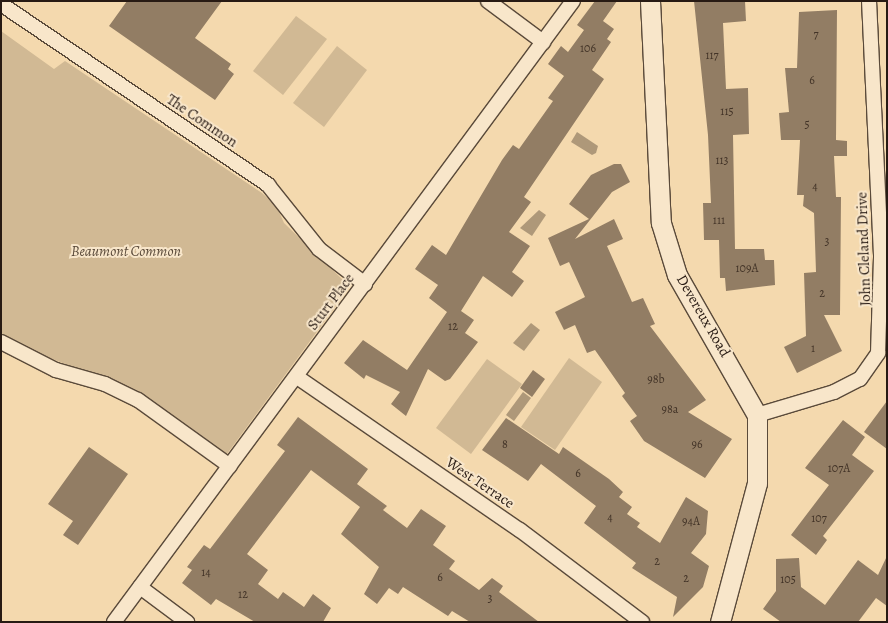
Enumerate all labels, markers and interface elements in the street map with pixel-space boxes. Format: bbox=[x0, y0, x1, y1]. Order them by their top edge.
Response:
house number: 7 bbox=[813, 28, 819, 42]
house number: 106 bbox=[580, 42, 596, 56]
house number: 117 bbox=[705, 49, 719, 63]
house number: 6 bbox=[809, 74, 815, 88]
street label: The Common bbox=[163, 91, 241, 151]
house number: 115 bbox=[720, 105, 734, 119]
house number: 5 bbox=[804, 118, 810, 132]
house number: 113 bbox=[715, 154, 729, 168]
house number: 4 bbox=[812, 180, 818, 194]
street label: John Cleland Drive bbox=[853, 192, 875, 306]
house number: 111 bbox=[713, 214, 725, 228]
house number: 3 bbox=[825, 235, 829, 249]
park label: Beaumont Common bbox=[71, 243, 181, 261]
house number: 109A bbox=[736, 262, 758, 276]
street label: Sturt Place bbox=[304, 270, 358, 334]
street label: Devereux Road bbox=[672, 272, 734, 360]
house number: 2 bbox=[819, 287, 825, 301]
house number: 12 bbox=[448, 320, 458, 334]
house number: 1 bbox=[811, 342, 815, 356]
house number: 98b bbox=[647, 373, 665, 387]
house number: 98a bbox=[662, 403, 678, 417]
house number: 8 bbox=[502, 438, 508, 452]
house number: 96 bbox=[691, 438, 703, 452]
street label: West Terrace bbox=[442, 454, 518, 512]
house number: 107A bbox=[828, 462, 850, 476]
house number: 6 bbox=[575, 467, 581, 481]
house number: 4 bbox=[607, 511, 613, 525]
house number: 107 bbox=[811, 512, 827, 526]
house number: 94A bbox=[682, 515, 700, 529]
house number: 2 bbox=[654, 555, 660, 569]
house number: 14 bbox=[201, 566, 211, 580]
house number: 6 bbox=[437, 571, 443, 585]
house number: 2 bbox=[683, 572, 689, 586]
house number: 105 bbox=[780, 573, 796, 587]
house number: 12 bbox=[238, 588, 248, 602]
house number: 3 bbox=[488, 592, 492, 606]

